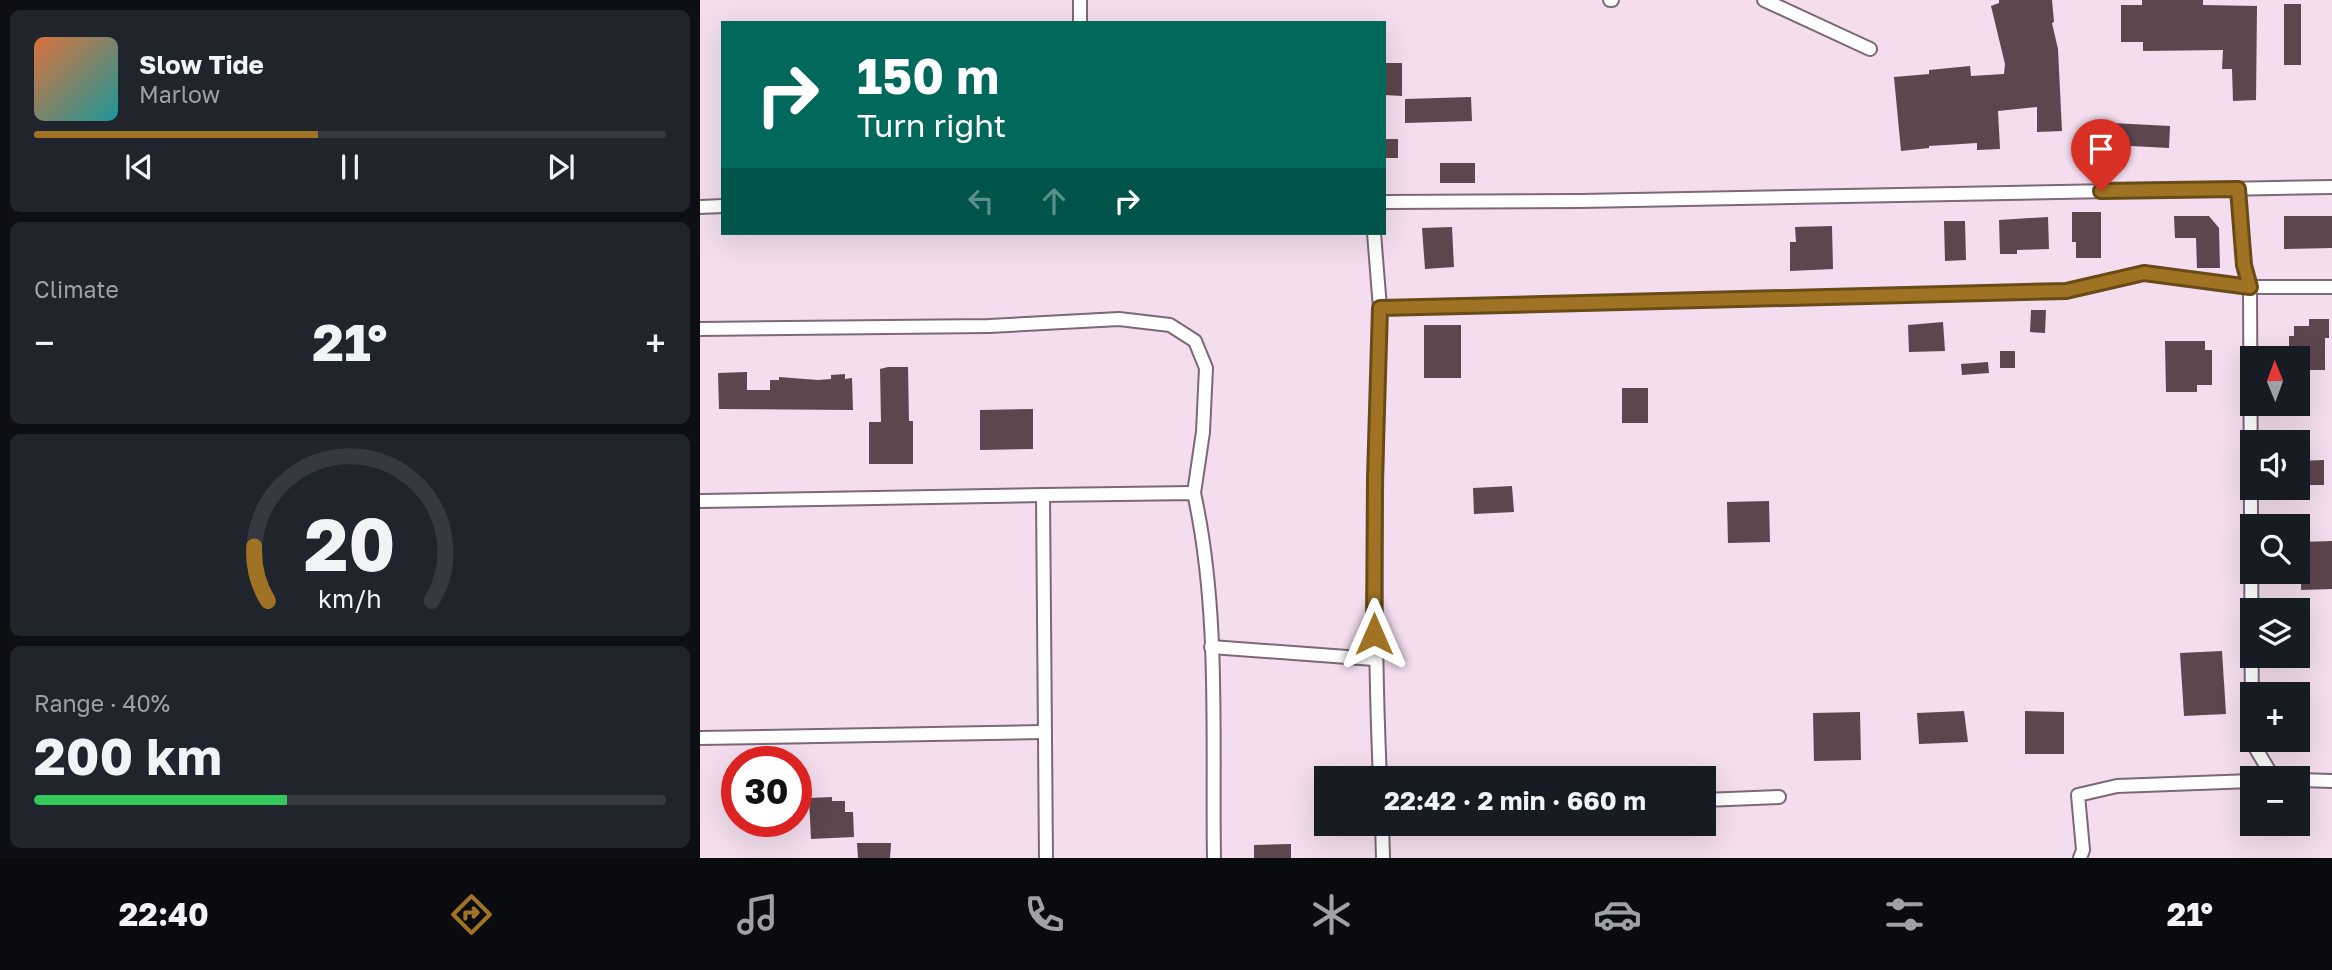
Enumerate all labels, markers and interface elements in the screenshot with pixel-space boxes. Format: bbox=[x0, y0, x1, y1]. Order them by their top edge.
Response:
text: 150 m bbox=[857, 46, 999, 105]
text: Slow Tide bbox=[139, 49, 264, 80]
icon: right bbox=[742, 49, 833, 140]
text: Marlow bbox=[139, 80, 220, 108]
text: Turn right bbox=[857, 106, 1006, 144]
pin bbox=[2071, 119, 2131, 191]
icon: arrive bbox=[2082, 130, 2120, 168]
icon: previous bbox=[120, 148, 158, 186]
icon: pause bbox=[331, 148, 369, 186]
icon: next bbox=[542, 148, 580, 186]
icon: left bbox=[962, 182, 1000, 220]
icon: ahead bbox=[1035, 182, 1073, 220]
icon: right bbox=[1108, 182, 1146, 220]
text: Climate bbox=[34, 275, 119, 303]
text: 21° bbox=[312, 310, 388, 372]
text: − bbox=[34, 320, 55, 365]
text: + bbox=[645, 320, 666, 365]
north arrow bbox=[2240, 346, 2310, 416]
map controls bbox=[2240, 346, 2310, 836]
button: sound bbox=[2240, 430, 2310, 500]
text: 20 bbox=[304, 500, 396, 587]
button: search bbox=[2240, 514, 2310, 584]
text: km/h bbox=[318, 583, 382, 614]
position arrow bbox=[1337, 597, 1411, 671]
button: layers bbox=[2240, 598, 2310, 668]
button: + bbox=[2240, 682, 2310, 752]
text: Range · 40% bbox=[34, 689, 170, 717]
text: 200 km bbox=[34, 724, 222, 786]
speed limit sign: 30 bbox=[721, 746, 812, 837]
button: − bbox=[2240, 766, 2310, 836]
text: 22:42 · 2 min · 660 m bbox=[1384, 785, 1646, 816]
icon: directions bbox=[447, 890, 496, 939]
icon: music bbox=[733, 890, 782, 939]
icon: phone bbox=[1020, 890, 1069, 939]
icon: climate bbox=[1307, 890, 1356, 939]
icon: car bbox=[1593, 890, 1642, 939]
icon: filters bbox=[1880, 890, 1929, 939]
text: 22:40 bbox=[119, 895, 209, 933]
text: 21° bbox=[2167, 895, 2213, 933]

